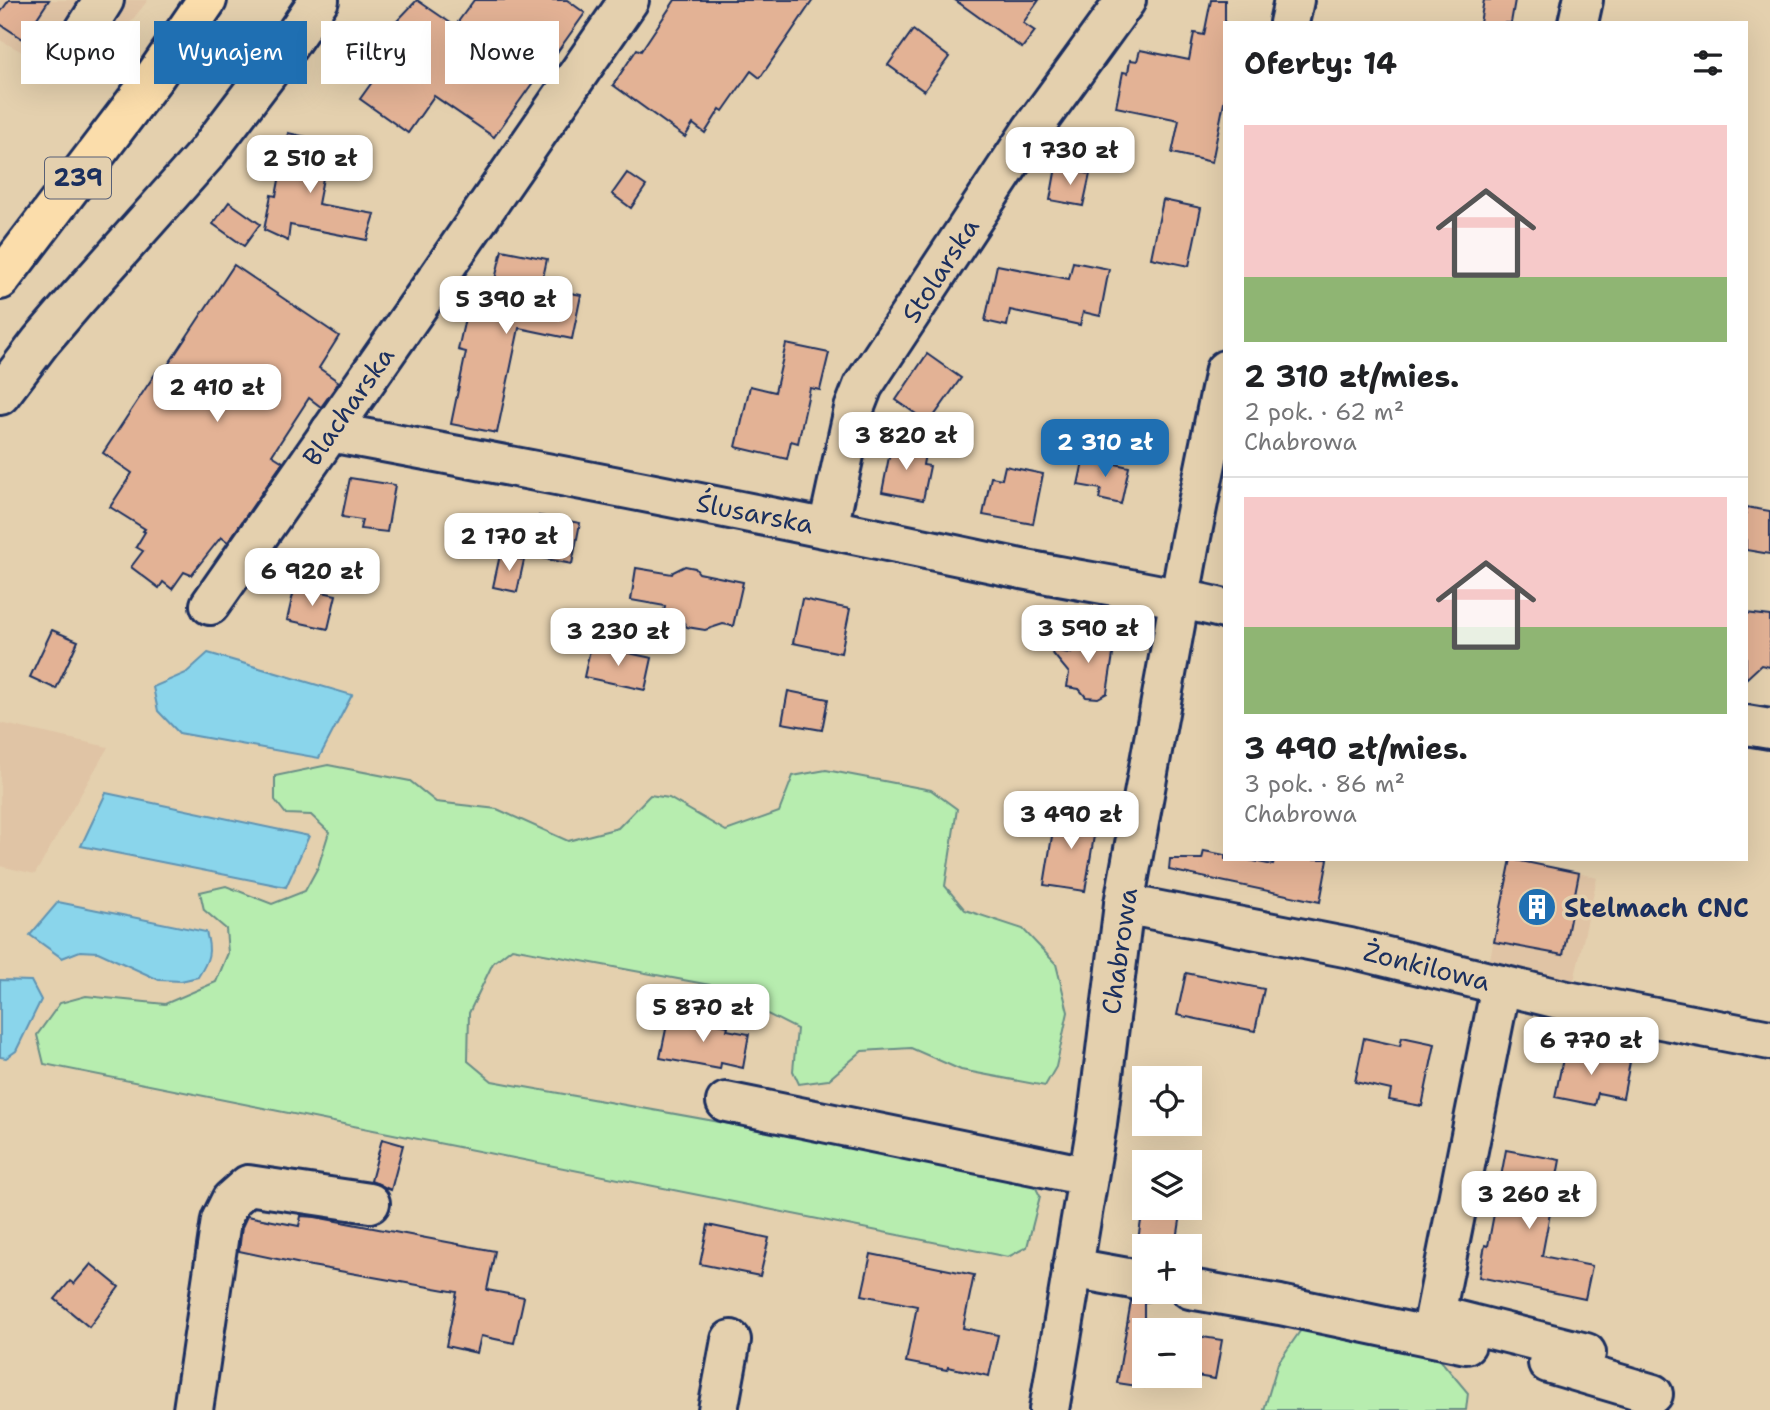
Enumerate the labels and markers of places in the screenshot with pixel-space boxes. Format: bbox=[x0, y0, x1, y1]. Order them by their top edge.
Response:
pin: 1 730 zł bbox=[998, 128, 1142, 187]
pin: 2 510 zł bbox=[238, 136, 382, 195]
pin: 5 390 zł bbox=[434, 276, 578, 336]
pin: 2 410 zł bbox=[145, 364, 289, 424]
pin: 3 820 zł bbox=[834, 412, 978, 472]
pin: 2 310 zł bbox=[1033, 420, 1177, 479]
pin: 2 170 zł bbox=[437, 514, 581, 573]
pin: 6 920 zł bbox=[240, 548, 384, 608]
pin: 3 590 zł bbox=[1016, 606, 1160, 665]
pin: 3 230 zł bbox=[546, 608, 690, 668]
pin: 3 490 zł bbox=[999, 792, 1143, 851]
building icon: Stelmach CNC bbox=[1516, 886, 1558, 928]
place label: Stelmach CNC bbox=[1564, 890, 1749, 925]
pin: 5 870 zł bbox=[631, 984, 775, 1044]
pin: 6 770 zł bbox=[1519, 1018, 1663, 1077]
pin: 3 260 zł bbox=[1457, 1172, 1601, 1231]

